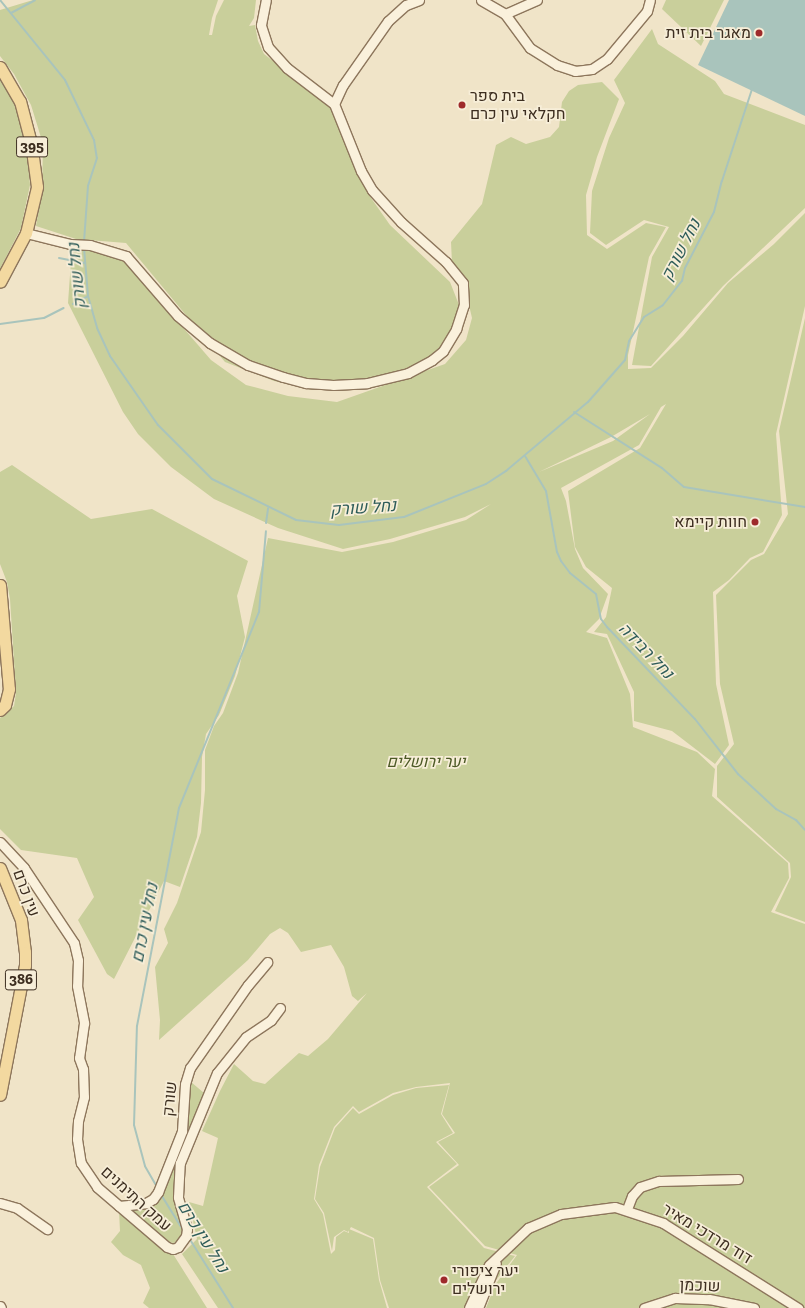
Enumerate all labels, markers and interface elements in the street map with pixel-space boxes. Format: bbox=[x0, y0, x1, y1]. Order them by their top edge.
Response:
place label: מאגר בית זית bbox=[666, 23, 751, 43]
marker: מאגר בית זית bbox=[754, 28, 764, 38]
place label: בית ספר חקלאי עין כרם bbox=[470, 86, 566, 124]
marker: בית ספר חקלאי עין כרם bbox=[457, 100, 467, 110]
road number: 395 bbox=[16, 134, 48, 160]
water label: נחל שורק bbox=[657, 216, 705, 284]
water label: נחל שורק bbox=[63, 242, 91, 310]
water label: נחל שורק bbox=[329, 496, 397, 520]
place label: חוות קיימא bbox=[674, 512, 747, 532]
marker: חוות קיימא bbox=[750, 517, 760, 527]
water label: נחל רבידה bbox=[614, 619, 678, 683]
park label: יער ירושלים bbox=[387, 752, 465, 772]
street label: עין כרם bbox=[9, 867, 43, 919]
water label: נחל עין כרם bbox=[127, 881, 163, 965]
road number: 386 bbox=[4, 967, 38, 993]
street label: שורק bbox=[159, 1080, 181, 1118]
street label: עמק התימנים bbox=[97, 1162, 175, 1236]
water label: נחל עין כרם bbox=[173, 1197, 233, 1277]
street label: דוד מרדכי מאיר bbox=[659, 1200, 755, 1268]
place label: יער ציפורי ירושלים bbox=[452, 1261, 519, 1299]
marker: יער ציפורי ירושלים bbox=[439, 1275, 449, 1285]
street label: שוכמן bbox=[679, 1276, 721, 1296]

